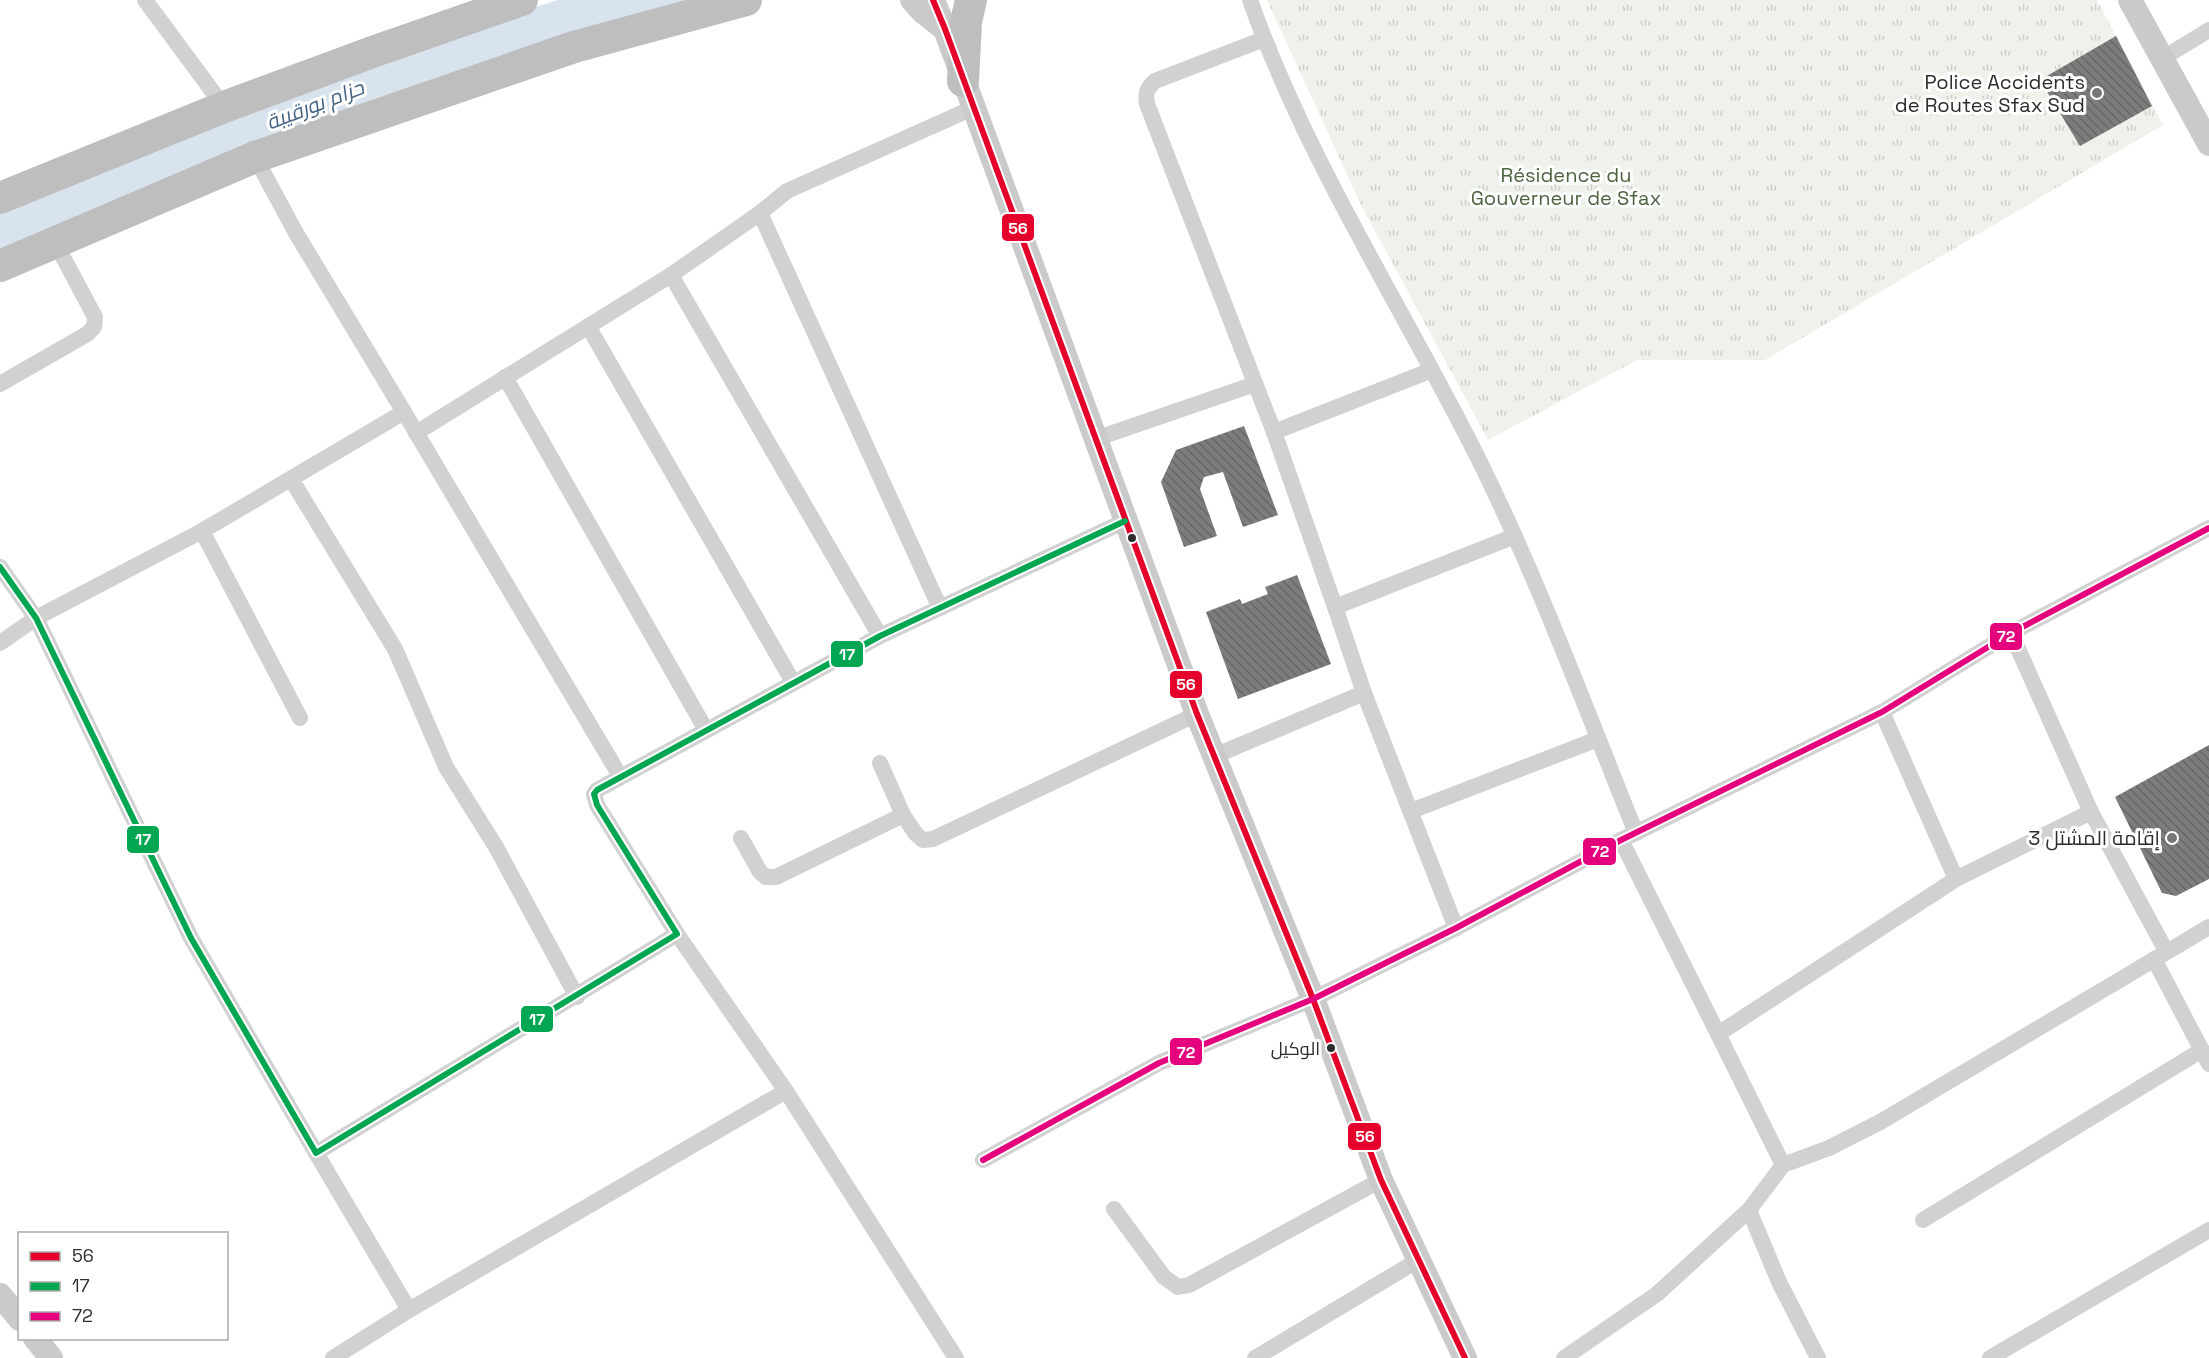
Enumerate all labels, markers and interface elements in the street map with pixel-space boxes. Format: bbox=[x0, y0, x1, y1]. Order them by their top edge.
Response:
place label: Police Accidents de Routes Sfax Sud bbox=[1895, 69, 2085, 118]
water label: حزام بورقيبة bbox=[262, 73, 369, 136]
marker: Police Accidents de Routes Sfax Sud bbox=[2090, 86, 2104, 100]
park label: Résidence du Gouverneur de Sfax bbox=[1471, 162, 1661, 211]
line badge: 56 bbox=[1001, 213, 1035, 242]
text: 56 bbox=[1008, 218, 1028, 239]
unlabelled marker bbox=[1126, 532, 1138, 544]
line badge: 72 bbox=[1989, 622, 2023, 651]
text: 72 bbox=[1997, 626, 2015, 647]
line badge: 17 bbox=[830, 640, 864, 668]
text: 17 bbox=[839, 644, 855, 665]
line badge: 56 bbox=[1169, 670, 1203, 699]
text: 56 bbox=[1176, 674, 1196, 695]
line badge: 17 bbox=[126, 825, 160, 854]
place label: إقامة المشتل 3 bbox=[2028, 825, 2160, 851]
text: 17 bbox=[135, 829, 151, 850]
marker: إقامة المشتل 3 bbox=[2165, 831, 2179, 845]
line badge: 72 bbox=[1582, 837, 1617, 866]
text: 72 bbox=[1591, 841, 1609, 862]
line badge: 17 bbox=[520, 1005, 554, 1033]
text: 17 bbox=[529, 1009, 545, 1030]
line badge: 72 bbox=[1169, 1037, 1203, 1066]
place label: الوكيل bbox=[1271, 1037, 1320, 1060]
text: 72 bbox=[1177, 1042, 1195, 1063]
marker: الوكيل bbox=[1325, 1042, 1337, 1054]
line badge: 56 bbox=[1347, 1122, 1382, 1151]
text: 56 bbox=[1355, 1126, 1375, 1147]
legend bbox=[18, 1232, 228, 1340]
text: 56 bbox=[72, 1244, 94, 1267]
text: 17 bbox=[72, 1274, 90, 1297]
text: 72 bbox=[72, 1304, 93, 1327]

